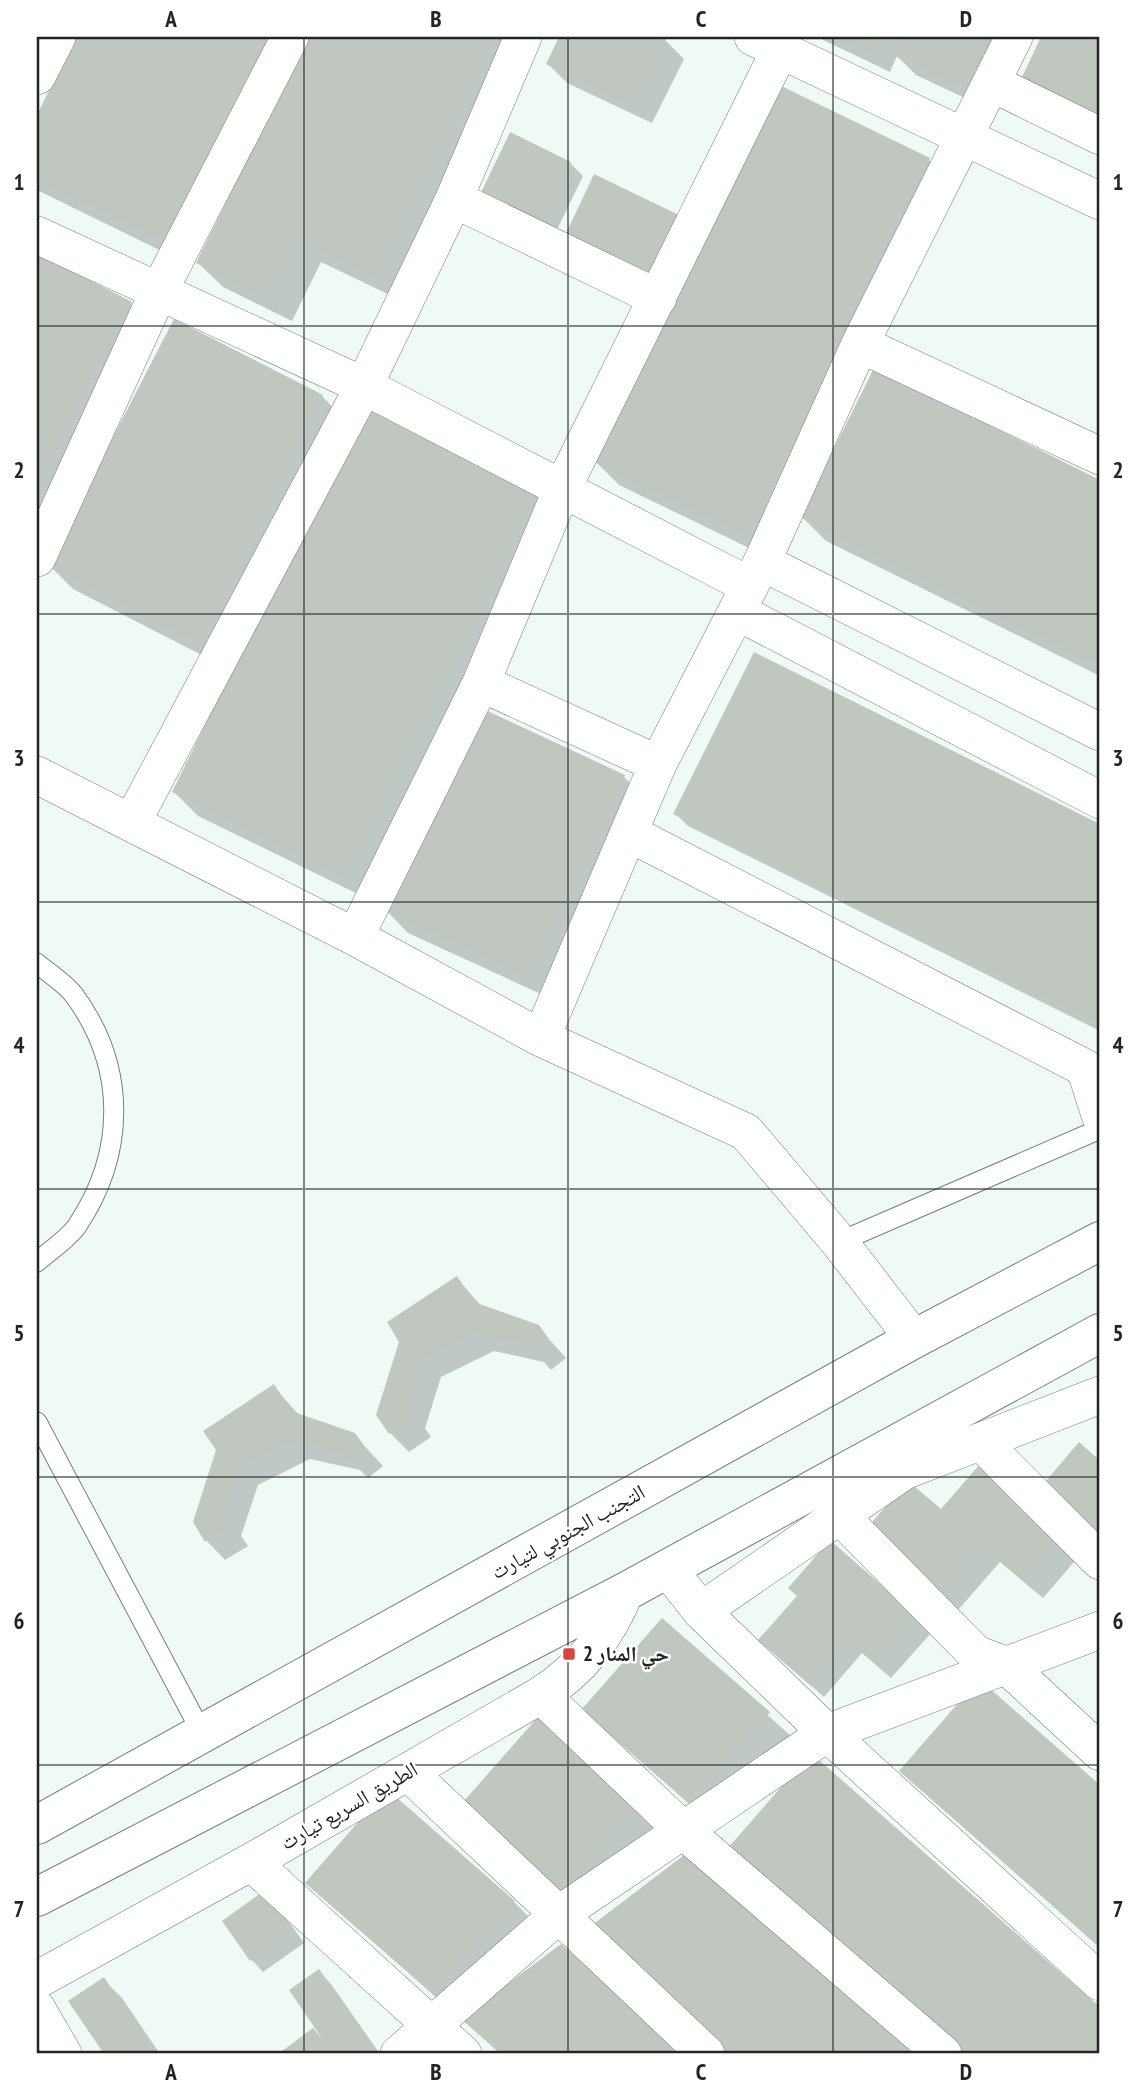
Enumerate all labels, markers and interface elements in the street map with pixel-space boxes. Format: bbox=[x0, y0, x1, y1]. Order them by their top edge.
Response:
text: A bbox=[164, 4, 177, 33]
text: B bbox=[430, 4, 442, 33]
text: C bbox=[696, 4, 707, 33]
text: D bbox=[960, 4, 972, 33]
text: 1 bbox=[14, 167, 25, 196]
text: 1 bbox=[1113, 167, 1124, 196]
text: 2 bbox=[14, 455, 25, 484]
text: 2 bbox=[1113, 455, 1124, 484]
text: 3 bbox=[14, 743, 25, 772]
text: 3 bbox=[1113, 743, 1124, 772]
text: 4 bbox=[14, 1030, 25, 1059]
text: 4 bbox=[1113, 1030, 1124, 1059]
text: 5 bbox=[14, 1318, 25, 1347]
text: 5 bbox=[1113, 1318, 1124, 1347]
street label: التجنب الجنوبي لتيارت bbox=[486, 1478, 651, 1588]
text: 6 bbox=[14, 1606, 25, 1635]
text: 6 bbox=[1113, 1606, 1124, 1635]
place label: حي المنار 2 bbox=[583, 1640, 669, 1670]
marker: حي المنار 2 bbox=[561, 1646, 577, 1662]
street label: الطريق السريع تيارت bbox=[275, 1755, 422, 1856]
text: 7 bbox=[14, 1894, 25, 1923]
text: 7 bbox=[1113, 1894, 1124, 1923]
text: A bbox=[164, 2057, 177, 2086]
text: B bbox=[430, 2057, 442, 2086]
text: C bbox=[696, 2057, 707, 2086]
text: D bbox=[960, 2057, 972, 2086]

